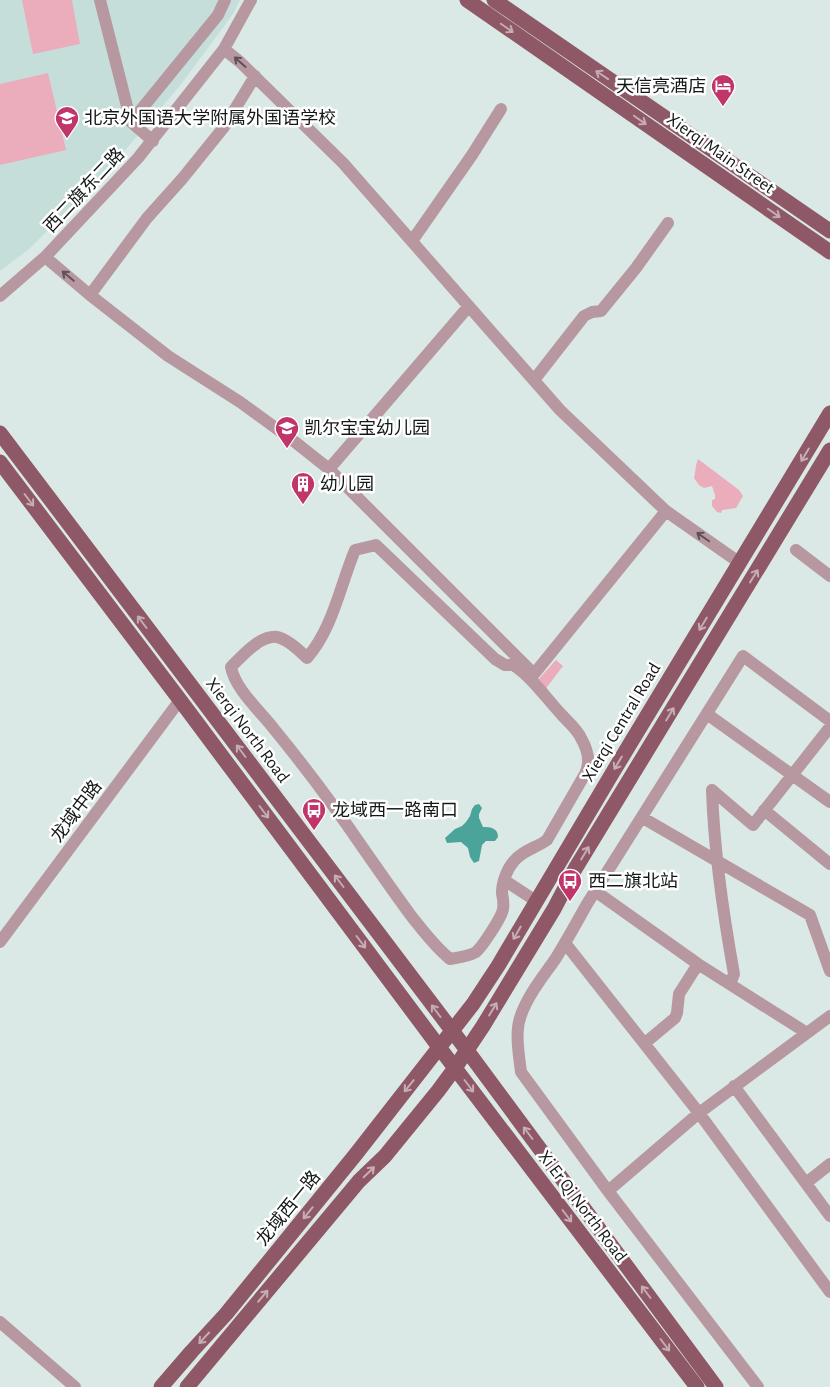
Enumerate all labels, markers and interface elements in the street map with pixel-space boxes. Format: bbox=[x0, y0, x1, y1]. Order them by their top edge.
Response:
one-way arrow bbox=[499, 23, 513, 33]
one-way arrow bbox=[234, 57, 247, 68]
one-way arrow bbox=[595, 69, 609, 80]
hotel icon: 天信亮酒店 bbox=[710, 73, 736, 107]
place label: 天信亮酒店 bbox=[616, 76, 706, 96]
school or university icon: 北京外国语大学附属外国语学校 bbox=[54, 105, 80, 139]
place label: 北京外国语大学附属外国语学校 bbox=[84, 108, 336, 128]
street label: Xierqi Main Street bbox=[663, 110, 778, 198]
one-way arrow bbox=[633, 115, 647, 125]
street label: 西二旗东二路 bbox=[40, 144, 128, 236]
one-way arrow bbox=[766, 208, 780, 218]
one-way arrow bbox=[61, 270, 74, 282]
school or university icon: 凯尔宝宝幼儿园 bbox=[274, 415, 300, 449]
place label: 凯尔宝宝幼儿园 bbox=[304, 418, 430, 438]
one-way arrow bbox=[799, 447, 809, 461]
building icon: 幼儿园 bbox=[290, 471, 316, 505]
place label: 幼儿园 bbox=[320, 474, 374, 494]
one-way arrow bbox=[24, 493, 35, 506]
one-way arrow bbox=[696, 532, 710, 542]
one-way arrow bbox=[750, 569, 760, 583]
one-way arrow bbox=[137, 616, 148, 629]
one-way arrow bbox=[697, 616, 707, 630]
street label: Xierqi Central Road bbox=[579, 660, 664, 785]
street label: Xierqi North Road bbox=[202, 675, 292, 786]
one-way arrow bbox=[665, 708, 675, 722]
one-way arrow bbox=[235, 745, 246, 758]
one-way arrow bbox=[613, 755, 623, 769]
street label: 龙域中路 bbox=[46, 776, 106, 846]
bus stop icon: 龙域西一路南口 bbox=[301, 797, 327, 831]
place label: 龙域西一路南口 bbox=[332, 800, 458, 820]
one-way arrow bbox=[259, 805, 269, 819]
one-way arrow bbox=[581, 847, 591, 861]
bus stop icon: 西二旗北站 bbox=[557, 868, 583, 902]
place label: 西二旗北站 bbox=[588, 871, 678, 891]
one-way arrow bbox=[333, 875, 344, 888]
one-way arrow bbox=[512, 926, 522, 940]
one-way arrow bbox=[356, 935, 366, 949]
one-way arrow bbox=[489, 1002, 499, 1016]
one-way arrow bbox=[431, 1004, 441, 1018]
one-way arrow bbox=[404, 1079, 415, 1092]
one-way arrow bbox=[463, 1079, 474, 1092]
one-way arrow bbox=[523, 1126, 533, 1140]
street label: Xi Er Qi North Road bbox=[535, 1148, 630, 1266]
one-way arrow bbox=[362, 1166, 375, 1178]
street label: 龙域西一路 bbox=[252, 1167, 324, 1249]
one-way arrow bbox=[303, 1206, 314, 1219]
one-way arrow bbox=[562, 1209, 572, 1223]
one-way arrow bbox=[641, 1285, 651, 1299]
one-way arrow bbox=[258, 1290, 269, 1303]
one-way arrow bbox=[198, 1331, 210, 1344]
one-way arrow bbox=[660, 1338, 671, 1351]

